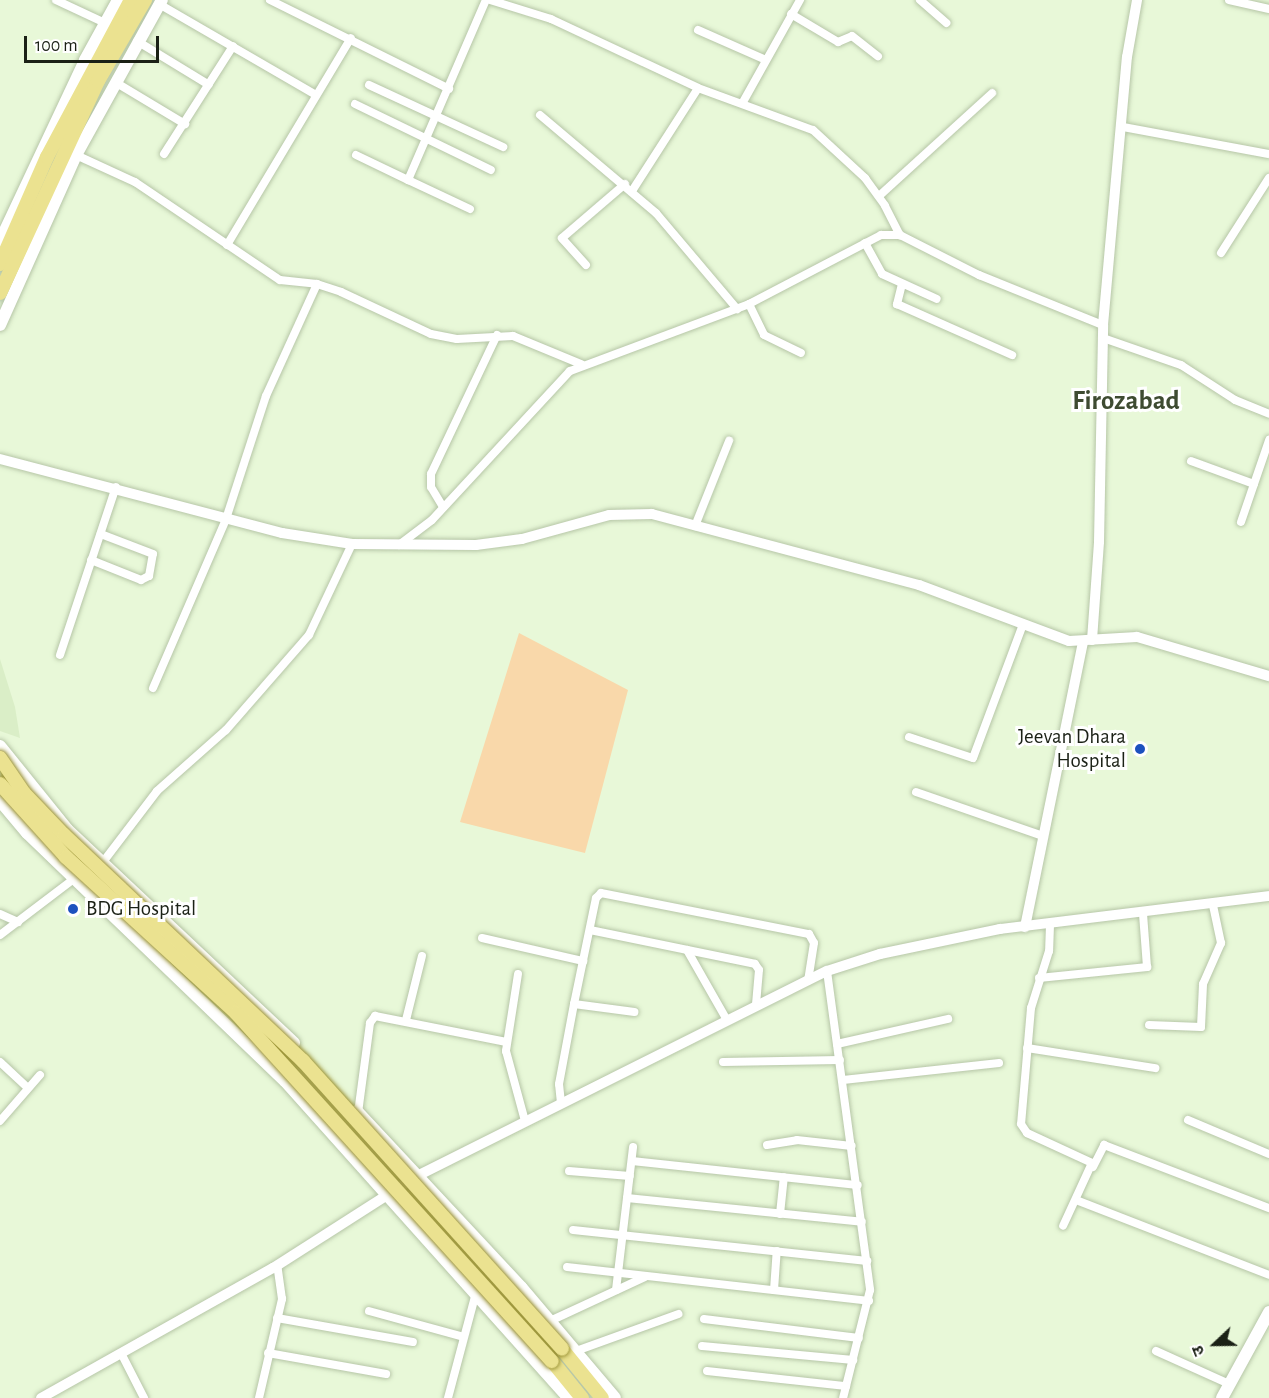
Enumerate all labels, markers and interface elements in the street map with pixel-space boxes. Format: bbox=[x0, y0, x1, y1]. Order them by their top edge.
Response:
scale bar bbox=[27, 24, 162, 62]
text: 100 m bbox=[35, 37, 78, 55]
district label: Firozabad bbox=[1072, 385, 1180, 417]
place label: Jeevan Dhara Hospital bbox=[1018, 724, 1126, 774]
marker: Jeevan Dhara Hospital bbox=[1131, 740, 1149, 758]
place label: BDG Hospital bbox=[86, 896, 196, 922]
marker: BDG Hospital bbox=[64, 900, 82, 918]
north arrow bbox=[1185, 1314, 1245, 1374]
text: उ bbox=[1189, 1343, 1207, 1358]

